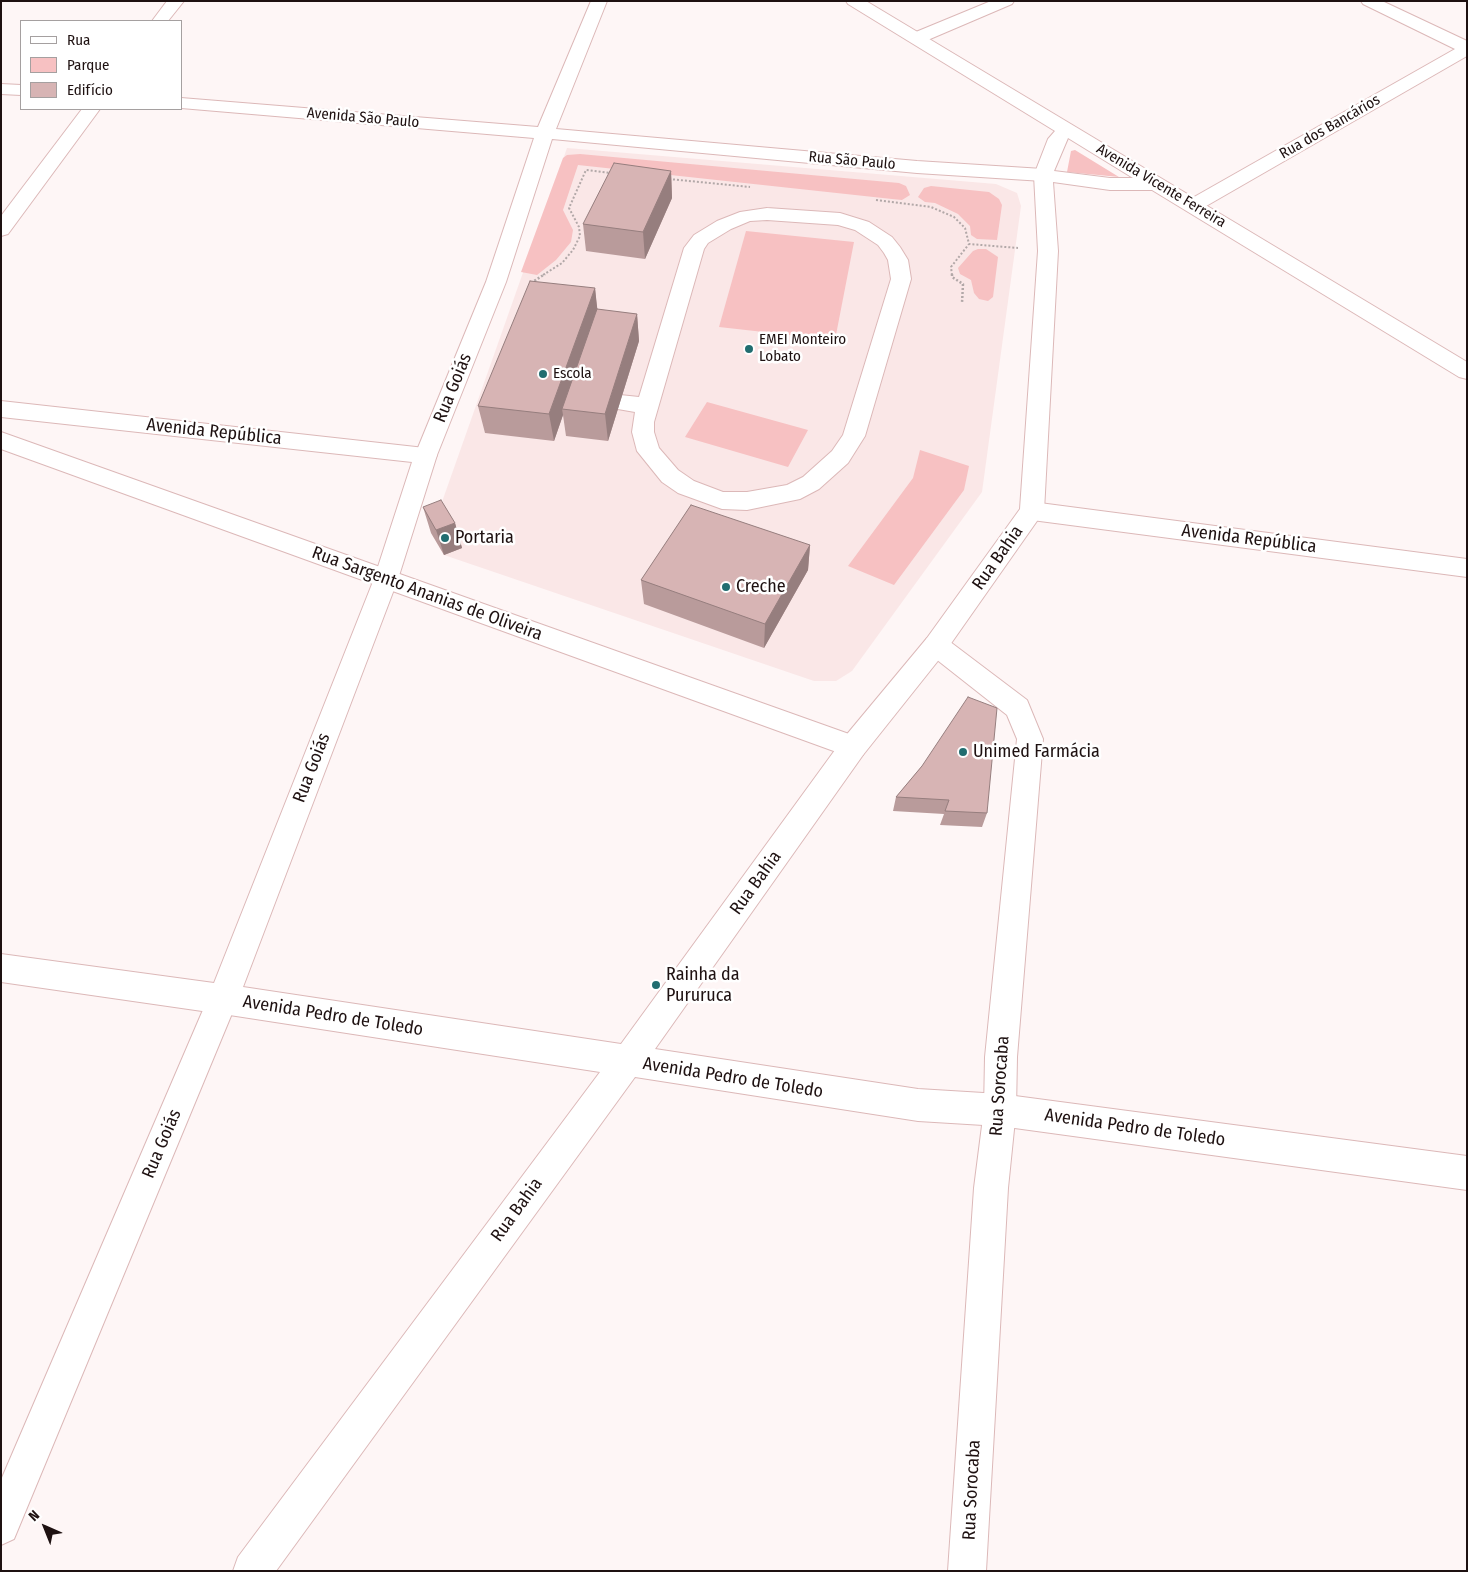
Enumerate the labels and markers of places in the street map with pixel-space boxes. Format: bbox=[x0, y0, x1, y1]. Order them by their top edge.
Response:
place label: EMEI Monteiro Lobato bbox=[759, 331, 846, 366]
marker: EMEI Monteiro Lobato bbox=[743, 343, 755, 355]
place label: Escola bbox=[553, 365, 592, 383]
marker: Escola bbox=[537, 368, 549, 380]
place label: Portaria bbox=[455, 527, 514, 549]
marker: Portaria bbox=[439, 532, 451, 544]
place label: Creche bbox=[736, 576, 786, 598]
marker: Creche bbox=[720, 581, 732, 593]
place label: Unimed Farmácia bbox=[973, 741, 1100, 763]
marker: Unimed Farmácia bbox=[957, 746, 969, 758]
place label: Rainha da Pururuca bbox=[666, 964, 739, 1006]
marker: Rainha da Pururuca bbox=[650, 979, 662, 991]

